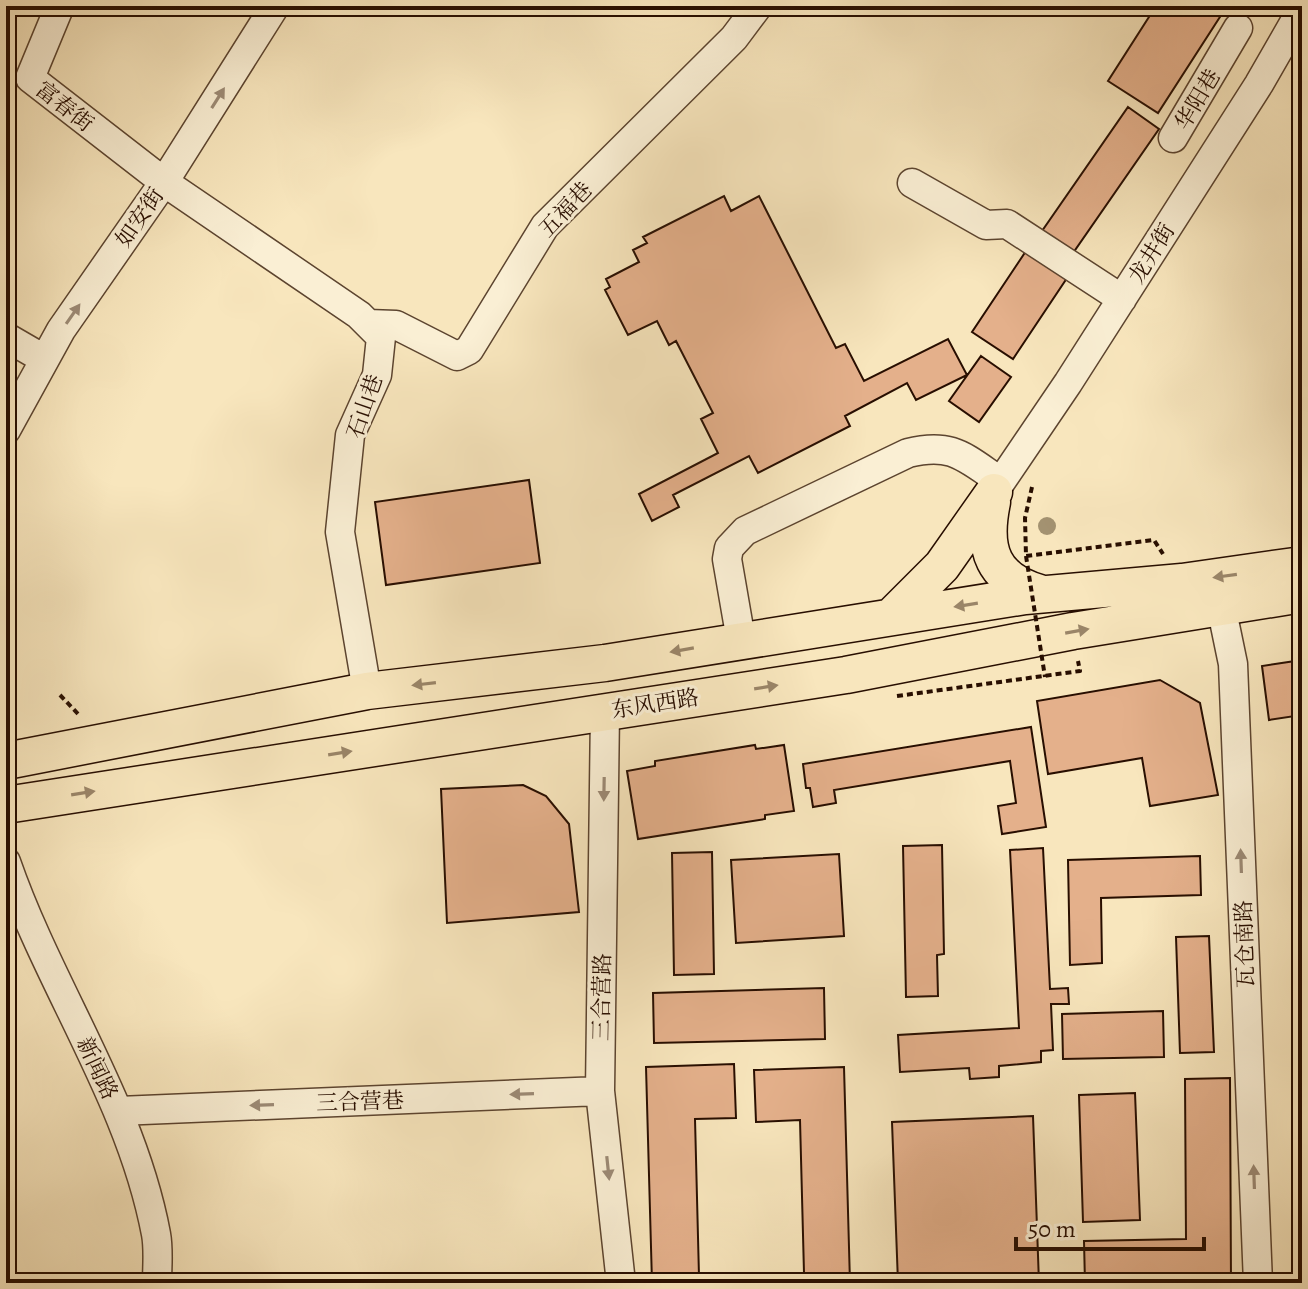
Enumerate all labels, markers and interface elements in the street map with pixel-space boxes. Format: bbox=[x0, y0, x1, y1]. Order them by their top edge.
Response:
street label: 华阳巷 bbox=[1168, 63, 1228, 136]
street label: 富春街 bbox=[29, 75, 100, 139]
one-way arrow bbox=[211, 87, 225, 109]
street label: 五福巷 bbox=[532, 175, 599, 244]
street label: 如安街 bbox=[109, 182, 171, 253]
street label: 龙井街 bbox=[1122, 218, 1182, 289]
one-way arrow bbox=[65, 303, 80, 324]
street label: 石山巷 bbox=[340, 370, 390, 442]
one-way arrow bbox=[1212, 570, 1237, 583]
one-way arrow bbox=[954, 599, 979, 612]
one-way arrow bbox=[1064, 624, 1089, 636]
one-way arrow bbox=[669, 645, 694, 657]
one-way arrow bbox=[411, 678, 436, 691]
one-way arrow bbox=[754, 680, 779, 693]
street label: 东风西路 bbox=[609, 682, 701, 726]
one-way arrow bbox=[328, 746, 353, 758]
one-way arrow bbox=[598, 777, 611, 802]
one-way arrow bbox=[71, 786, 96, 799]
one-way arrow bbox=[1234, 848, 1247, 873]
street label: 瓦仓南路 bbox=[1228, 899, 1262, 988]
street label: 三合营路 bbox=[586, 953, 618, 1041]
street label: 新闻路 bbox=[70, 1032, 125, 1105]
street label: 三合营巷 bbox=[316, 1085, 405, 1119]
one-way arrow bbox=[509, 1088, 534, 1101]
one-way arrow bbox=[249, 1099, 274, 1112]
one-way arrow bbox=[602, 1156, 615, 1181]
one-way arrow bbox=[1247, 1164, 1260, 1189]
scale bar bbox=[1016, 1201, 1204, 1251]
text: 50 m bbox=[1028, 1213, 1076, 1245]

